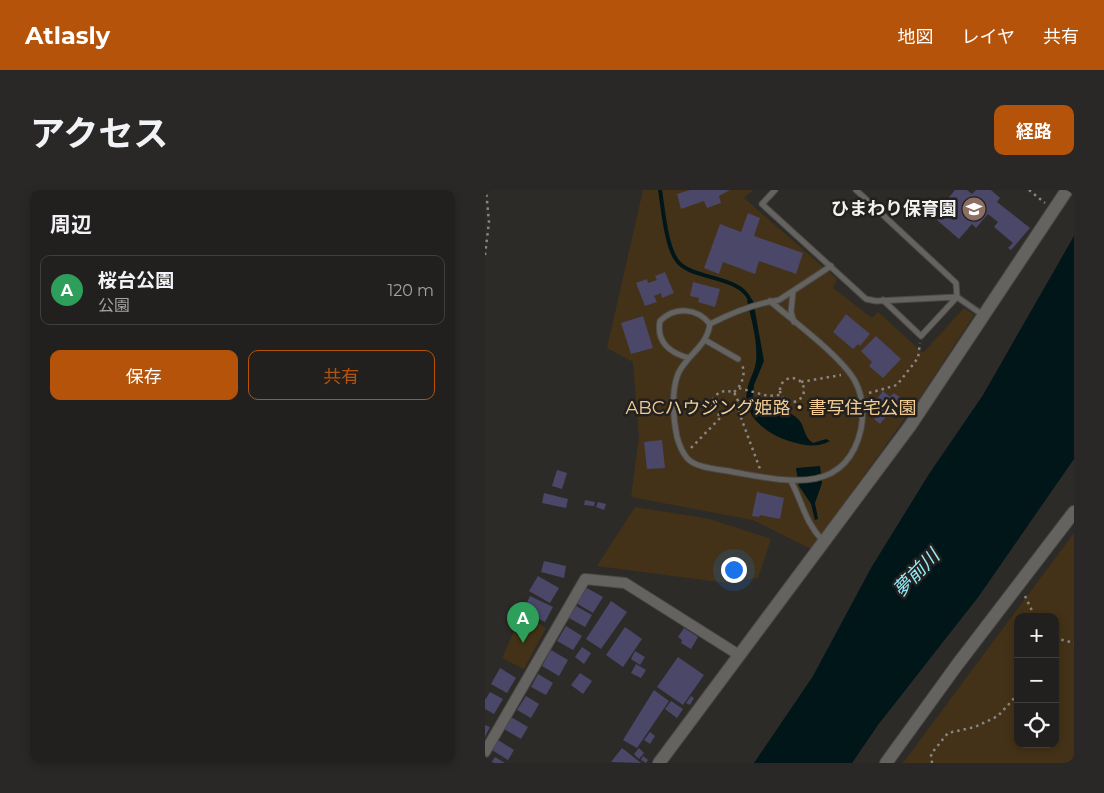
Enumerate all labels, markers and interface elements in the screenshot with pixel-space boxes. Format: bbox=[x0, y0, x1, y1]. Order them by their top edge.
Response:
text: Atlasly bbox=[25, 21, 110, 50]
text: 地図 bbox=[898, 26, 934, 48]
text: レイヤ bbox=[962, 26, 1015, 48]
text: 共有 bbox=[1043, 26, 1079, 48]
button: 経路 bbox=[994, 105, 1074, 155]
text: アクセス bbox=[30, 112, 168, 155]
school or university icon: ひまわり保育園 bbox=[961, 196, 987, 222]
place label: ひまわり保育園 bbox=[831, 198, 957, 220]
text: 周辺 bbox=[50, 212, 92, 237]
text: 桜台公園 bbox=[98, 269, 174, 292]
text: A bbox=[61, 281, 73, 300]
text: 120 m bbox=[387, 281, 434, 300]
text: 公園 bbox=[98, 296, 130, 315]
button: 保存 bbox=[50, 350, 238, 400]
button: 共有 bbox=[248, 350, 435, 400]
park label: ABCハウジング姫路・書写住宅公園 bbox=[625, 397, 917, 419]
water label: 夢前川 bbox=[888, 543, 945, 601]
your location bbox=[721, 557, 747, 583]
pin: A bbox=[507, 602, 539, 643]
map controls bbox=[1014, 613, 1059, 748]
button: + bbox=[1014, 613, 1059, 658]
button: − bbox=[1014, 658, 1059, 703]
button: locate bbox=[1014, 703, 1059, 748]

